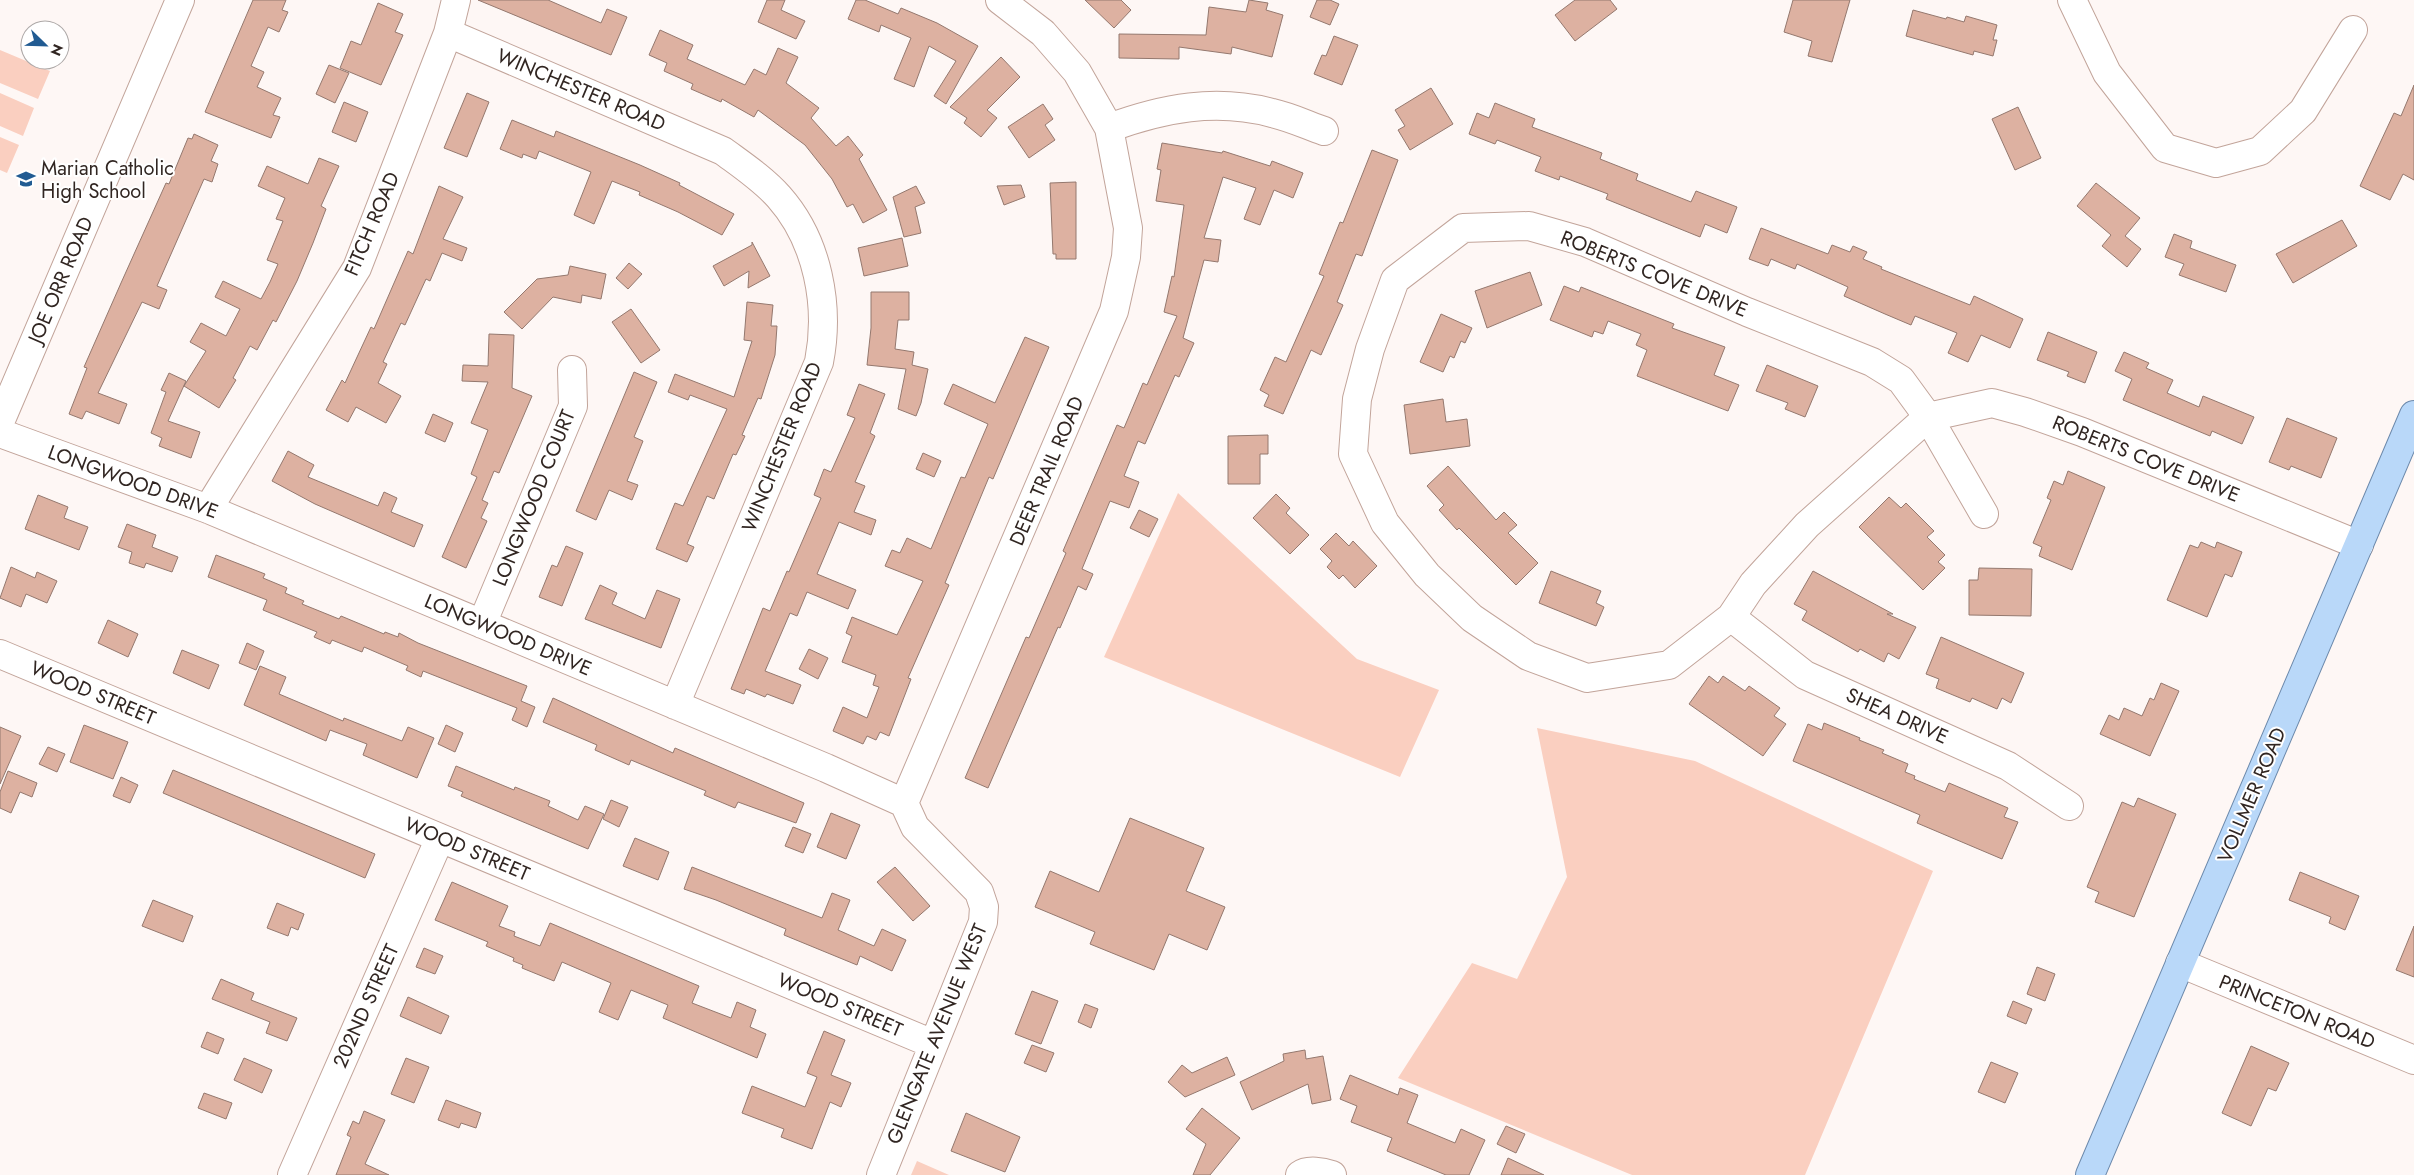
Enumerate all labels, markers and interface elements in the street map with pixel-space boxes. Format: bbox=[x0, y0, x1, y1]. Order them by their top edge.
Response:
north arrow bbox=[20, 20, 70, 70]
text: N bbox=[46, 41, 68, 59]
street label: WINCHESTER ROAD bbox=[492, 41, 670, 139]
place label: Marian Catholic High School bbox=[41, 154, 174, 206]
school or university icon: Marian Catholic High School bbox=[15, 168, 37, 190]
street label: FITCH ROAD bbox=[337, 168, 407, 280]
street label: JOE ORR ROAD bbox=[20, 212, 101, 351]
street label: ROBERTS COVE DRIVE bbox=[1556, 223, 1752, 325]
street label: WINCHESTER ROAD bbox=[735, 358, 829, 536]
street label: DEER TRAIL ROAD bbox=[1002, 392, 1092, 550]
street label: LONGWOOD COURT bbox=[485, 405, 583, 591]
street label: ROBERTS COVE DRIVE bbox=[2048, 408, 2244, 510]
street label: LONGWOOD DRIVE bbox=[44, 438, 222, 526]
street label: LONGWOOD DRIVE bbox=[420, 587, 596, 683]
street label: WOOD STREET bbox=[26, 654, 161, 733]
street label: SHEA DRIVE bbox=[1841, 681, 1953, 751]
street label: VOLLMER ROAD bbox=[2210, 723, 2294, 867]
street label: WOOD STREET bbox=[400, 810, 535, 889]
street label: GLENGATE AVENUE WEST bbox=[879, 919, 995, 1149]
street label: 202ND STREET bbox=[326, 939, 407, 1072]
street label: WOOD STREET bbox=[773, 966, 908, 1045]
street label: PRINCETON ROAD bbox=[2215, 967, 2379, 1057]

